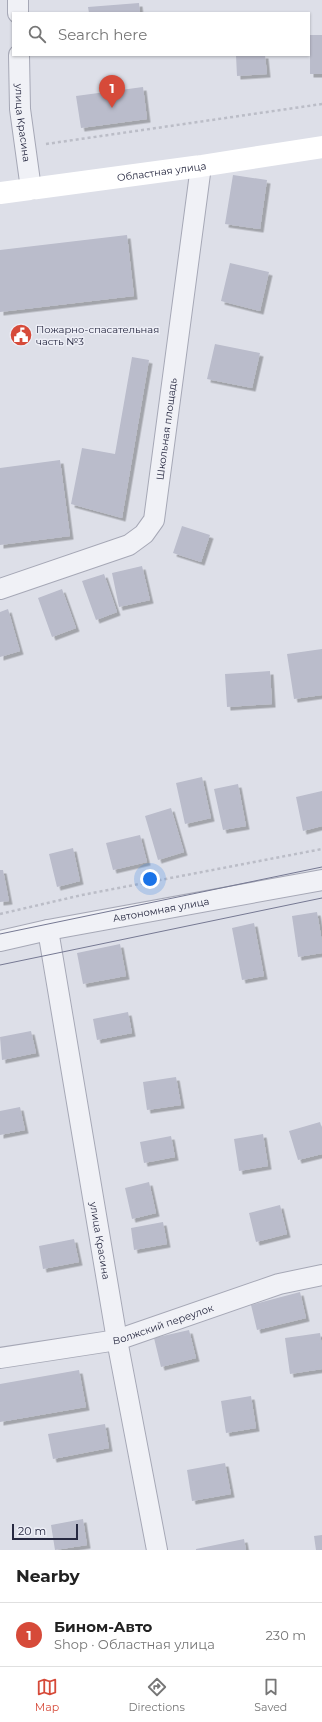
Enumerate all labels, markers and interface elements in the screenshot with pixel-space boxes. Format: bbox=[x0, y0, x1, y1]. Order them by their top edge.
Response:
search box bbox=[12, 12, 310, 56]
icon: search bbox=[26, 23, 48, 45]
text: Search here bbox=[58, 25, 147, 44]
pin: 1 bbox=[99, 75, 125, 108]
street label: улица Красина bbox=[13, 83, 33, 163]
street label: Областная улица bbox=[116, 159, 207, 184]
public building icon: Пожарно-спасательная часть №3 bbox=[8, 322, 34, 348]
place label: Пожарно-спасательная часть №3 bbox=[36, 323, 159, 348]
street label: Школьная площадь bbox=[153, 377, 180, 481]
your location bbox=[140, 869, 160, 889]
street label: Автономная улица bbox=[112, 895, 210, 925]
street label: улица Красина bbox=[87, 1200, 113, 1281]
street label: Волжский переулок bbox=[112, 1301, 215, 1348]
scale bar bbox=[12, 1522, 78, 1541]
text: 20 m bbox=[18, 1524, 46, 1538]
text: Nearby bbox=[16, 1566, 80, 1586]
text: Бином-Авто bbox=[54, 1617, 152, 1636]
text: 1 bbox=[26, 1627, 32, 1643]
text: 230 m bbox=[265, 1627, 306, 1643]
text: Shop · Областная улица bbox=[54, 1636, 215, 1652]
tab: Map bbox=[35, 1676, 59, 1714]
tab: Directions bbox=[129, 1676, 185, 1714]
tab: Saved bbox=[254, 1676, 287, 1714]

